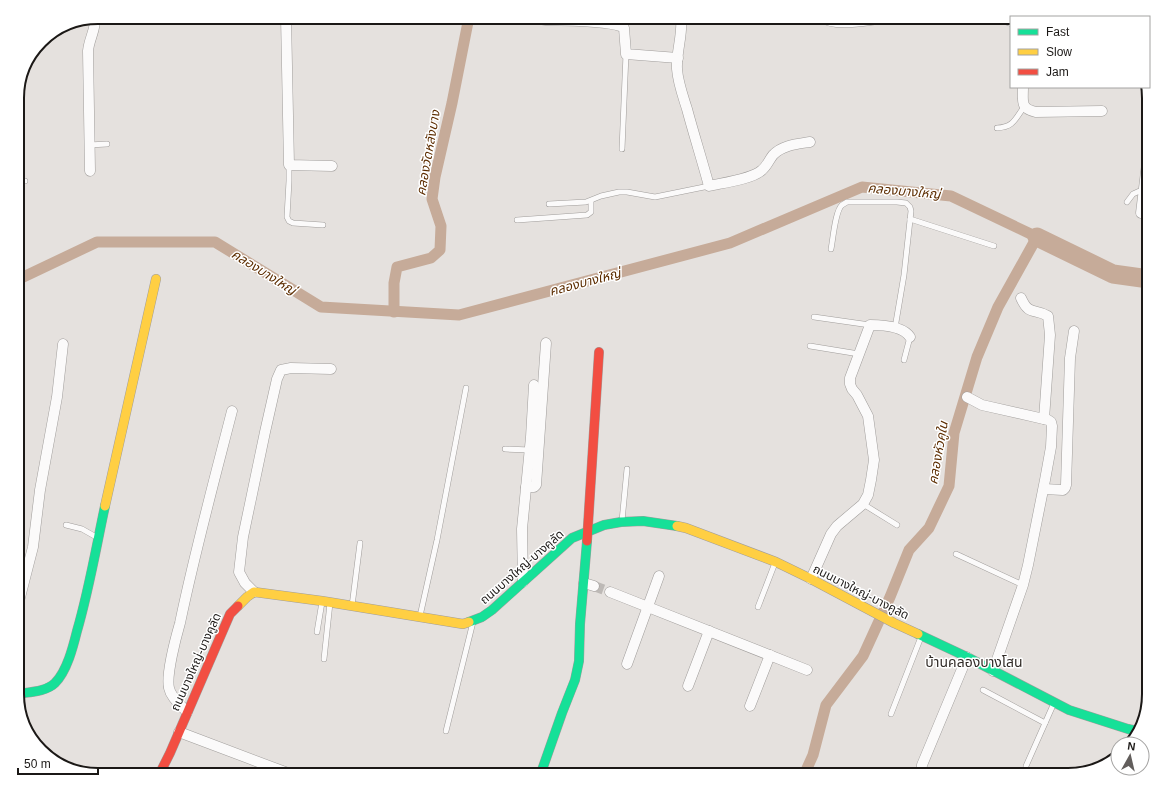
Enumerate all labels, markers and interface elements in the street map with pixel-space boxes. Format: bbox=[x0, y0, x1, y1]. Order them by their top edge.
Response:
legend bbox=[1010, 16, 1150, 88]
text: Fast bbox=[1046, 25, 1070, 39]
text: Slow bbox=[1046, 45, 1072, 59]
text: Jam bbox=[1046, 65, 1069, 79]
water label: คลองวัดหลังบาง bbox=[413, 108, 443, 197]
water label: คลองบางใหญ่ bbox=[867, 180, 943, 202]
water label: คลองบางใหญ่ bbox=[229, 246, 301, 299]
water label: คลองบางใหญ่ bbox=[548, 265, 624, 299]
water label: คลองหัวคูใน bbox=[925, 419, 952, 486]
street label: ถนนบางใหญ่-บางคูลัด bbox=[477, 527, 567, 607]
street label: ถนนบางใหญ่-บางคูลัด bbox=[811, 562, 911, 622]
street label: ถนนบางใหญ่-บางคูลัด bbox=[168, 611, 224, 713]
district label: บ้านคลองบางโสน bbox=[925, 654, 1023, 670]
north arrow bbox=[1110, 736, 1150, 776]
text: N bbox=[1127, 740, 1136, 753]
scale bar bbox=[18, 750, 98, 776]
text: 50 m bbox=[24, 757, 51, 771]

